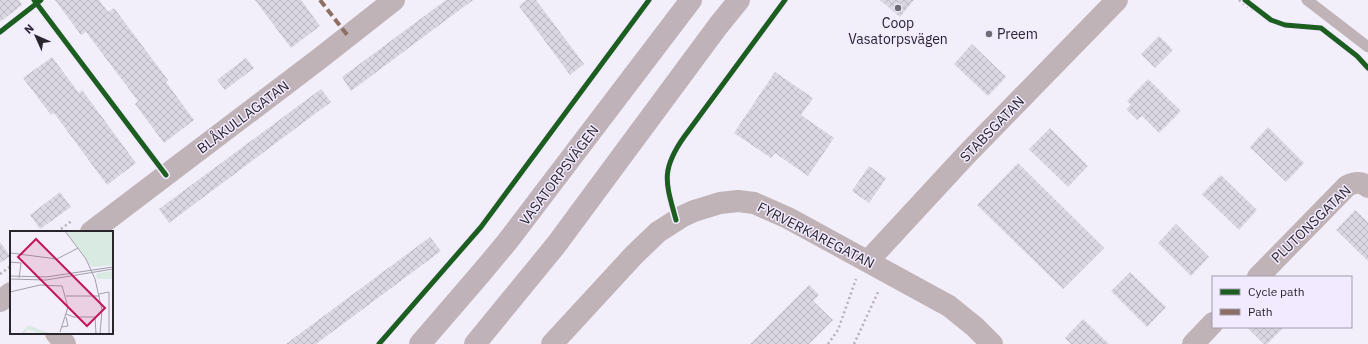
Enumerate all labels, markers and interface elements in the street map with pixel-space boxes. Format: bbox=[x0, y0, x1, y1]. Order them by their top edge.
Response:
marker: Coop Vasatorpsvägen bbox=[893, 3, 903, 13]
place label: Coop Vasatorpsvägen bbox=[848, 14, 948, 48]
north arrow bbox=[16, 16, 56, 56]
text: N bbox=[21, 21, 37, 37]
place label: Preem bbox=[997, 25, 1038, 43]
marker: Preem bbox=[984, 29, 994, 39]
street label: BLÅKULLAGATAN bbox=[193, 76, 293, 157]
street label: STABSGATAN bbox=[956, 92, 1028, 166]
street label: VASATORPSVÄGEN bbox=[515, 121, 603, 229]
street label: PLUTONSGATAN bbox=[1267, 181, 1355, 267]
street label: FYRVERKAREGATAN bbox=[754, 198, 878, 272]
inset map bbox=[10, 231, 113, 334]
legend bbox=[1212, 276, 1352, 328]
text: Cycle path bbox=[1248, 284, 1305, 299]
text: Path bbox=[1248, 304, 1273, 319]

